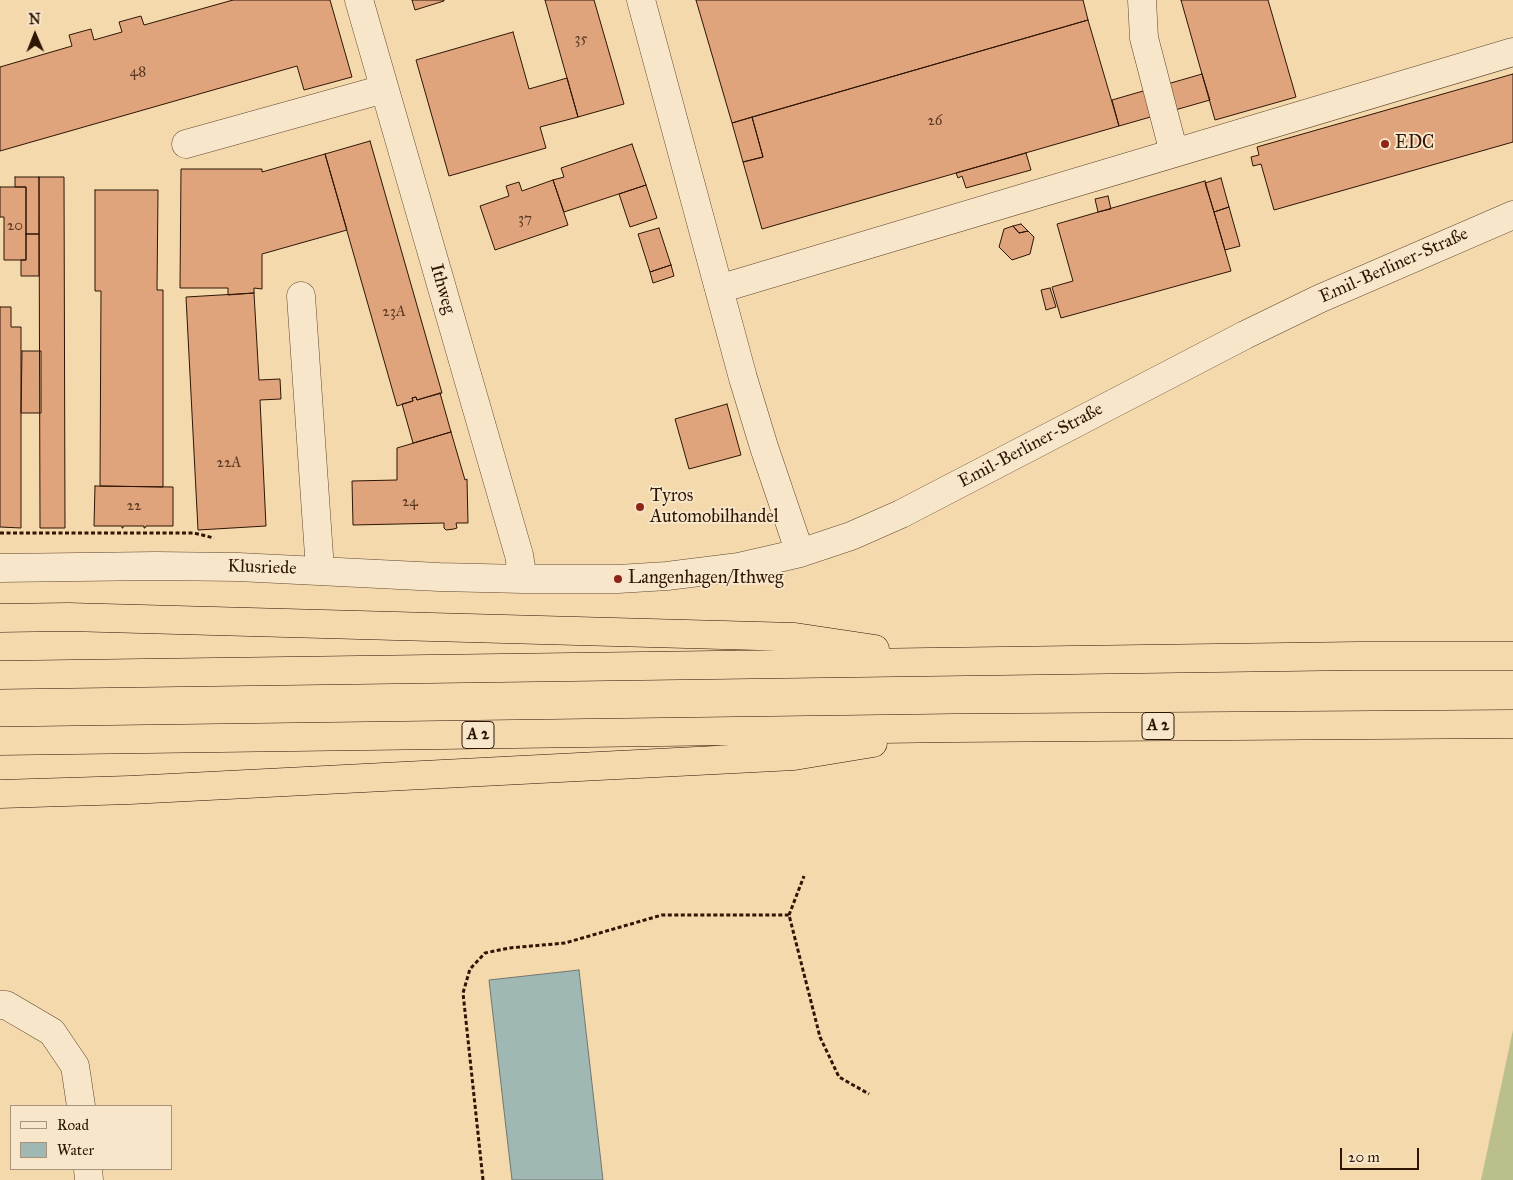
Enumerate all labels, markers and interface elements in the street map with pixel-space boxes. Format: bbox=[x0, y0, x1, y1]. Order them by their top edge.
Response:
north arrow bbox=[10, 10, 60, 60]
text: N bbox=[29, 11, 41, 28]
house number: 35 bbox=[575, 30, 587, 48]
house number: 48 bbox=[130, 63, 146, 81]
house number: 26 bbox=[927, 112, 943, 130]
place label: EDC bbox=[1395, 133, 1434, 155]
marker: EDC bbox=[1379, 138, 1391, 150]
house number: 37 bbox=[518, 210, 532, 228]
house number: 20 bbox=[7, 217, 23, 235]
street label: Emil-Berliner-Straße bbox=[1316, 224, 1472, 308]
street label: Ithweg bbox=[425, 262, 459, 316]
house number: 23A bbox=[382, 303, 406, 321]
street label: Emil-Berliner-Straße bbox=[955, 399, 1107, 493]
house number: 22A bbox=[217, 454, 241, 472]
place label: Tyros Automobilhandel bbox=[650, 486, 779, 528]
house number: 24 bbox=[402, 493, 418, 511]
house number: 22 bbox=[127, 497, 141, 515]
marker: Tyros Automobilhandel bbox=[634, 501, 646, 513]
street label: Klusriede bbox=[227, 556, 297, 580]
place label: Langenhagen/Ithweg bbox=[628, 568, 783, 590]
marker: Langenhagen/Ithweg bbox=[612, 573, 624, 585]
road number: A 2 bbox=[1142, 712, 1174, 739]
road number: A 2 bbox=[462, 722, 494, 748]
legend bbox=[10, 1105, 172, 1170]
text: Road bbox=[57, 1116, 89, 1134]
scale bar bbox=[1343, 1138, 1422, 1170]
text: Water bbox=[57, 1141, 94, 1159]
text: 20 m bbox=[1348, 1148, 1380, 1166]

